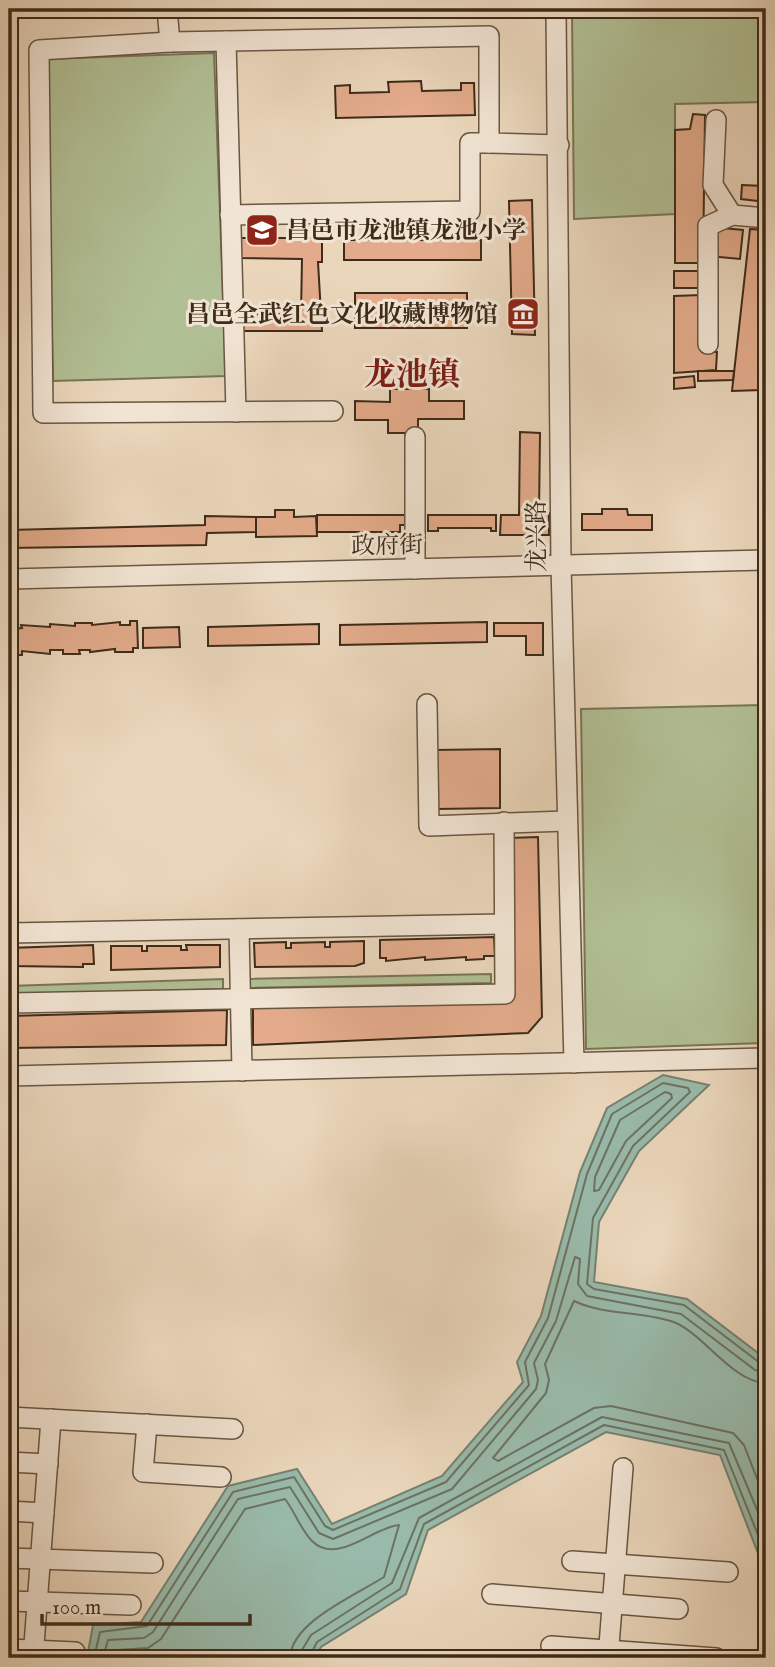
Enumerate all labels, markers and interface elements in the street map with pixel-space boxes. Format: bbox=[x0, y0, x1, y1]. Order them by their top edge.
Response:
school or university icon: 昌邑市龙池镇龙池小学 bbox=[243, 211, 281, 249]
place label: 昌邑市龙池镇龙池小学 bbox=[286, 216, 526, 247]
museum icon: 昌邑全武红色文化收藏博物馆 bbox=[504, 295, 542, 333]
place label: 昌邑全武红色文化收藏博物馆 bbox=[186, 300, 498, 331]
district label: 龙池镇 bbox=[364, 356, 460, 397]
street label: 龙兴路 bbox=[522, 500, 553, 572]
street label: 政府街 bbox=[351, 530, 423, 563]
scale bar bbox=[42, 1583, 250, 1627]
text: 100 m bbox=[52, 1595, 101, 1622]

